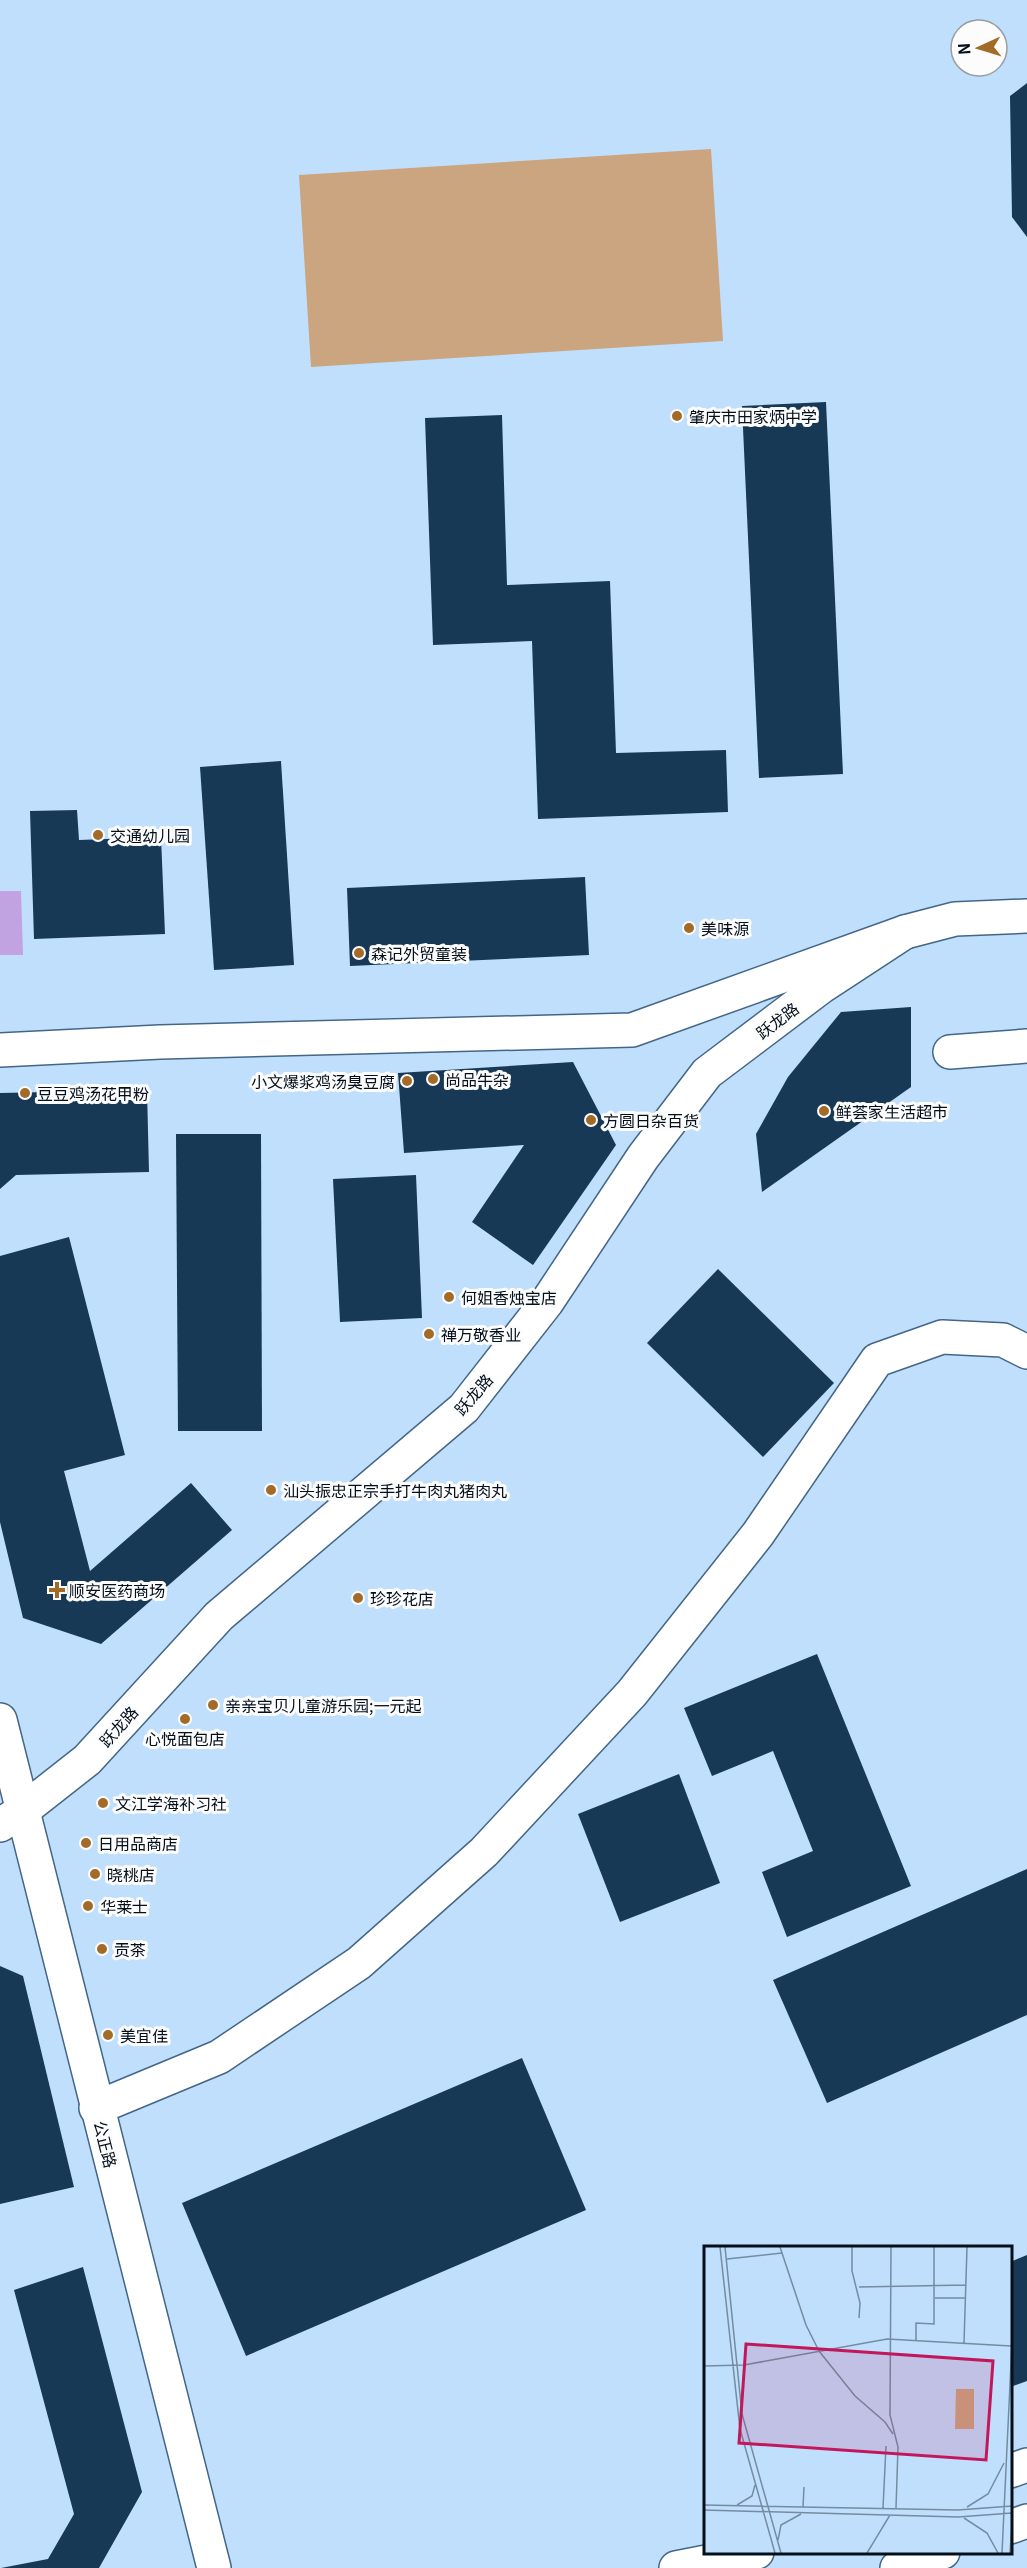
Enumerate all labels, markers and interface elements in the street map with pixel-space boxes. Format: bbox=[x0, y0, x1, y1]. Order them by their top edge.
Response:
north arrow bbox=[949, 18, 1009, 78]
text: N bbox=[951, 42, 975, 56]
place label: 肇庆市田家炳中学 bbox=[689, 404, 817, 428]
marker: 肇庆市田家炳中学 bbox=[670, 409, 684, 423]
place label: 交通幼儿园 bbox=[110, 823, 190, 847]
marker: 交通幼儿园 bbox=[91, 828, 105, 842]
place label: 美味源 bbox=[701, 916, 749, 940]
marker: 美味源 bbox=[682, 921, 696, 935]
place label: 森记外贸童装 bbox=[371, 941, 467, 965]
marker: 森记外贸童装 bbox=[352, 946, 366, 960]
street label: 跃龙路 bbox=[751, 996, 803, 1044]
place label: 尚品牛杂 bbox=[445, 1067, 509, 1091]
place label: 小文爆浆鸡汤臭豆腐 bbox=[251, 1069, 395, 1093]
marker: 尚品牛杂 bbox=[426, 1072, 440, 1086]
marker: 小文爆浆鸡汤臭豆腐 bbox=[400, 1074, 414, 1088]
place label: 豆豆鸡汤花甲粉 bbox=[37, 1081, 149, 1105]
marker: 豆豆鸡汤花甲粉 bbox=[18, 1086, 32, 1100]
place label: 鲜荟家生活超市 bbox=[836, 1099, 948, 1123]
marker: 鲜荟家生活超市 bbox=[817, 1104, 831, 1118]
place label: 方圆日杂百货 bbox=[603, 1108, 699, 1132]
marker: 方圆日杂百货 bbox=[584, 1113, 598, 1127]
place label: 何姐香烛宝店 bbox=[461, 1285, 557, 1309]
marker: 何姐香烛宝店 bbox=[442, 1290, 456, 1304]
place label: 禅万敬香业 bbox=[441, 1322, 521, 1346]
marker: 禅万敬香业 bbox=[422, 1327, 436, 1341]
street label: 跃龙路 bbox=[448, 1368, 498, 1420]
place label: 汕头振忠正宗手打牛肉丸猪肉丸 bbox=[283, 1478, 507, 1502]
marker: 汕头振忠正宗手打牛肉丸猪肉丸 bbox=[264, 1483, 278, 1497]
place label: 顺安医药商场 bbox=[69, 1578, 165, 1602]
marker: 顺安医药商场 bbox=[50, 1583, 64, 1597]
place label: 珍珍花店 bbox=[370, 1586, 434, 1610]
marker: 珍珍花店 bbox=[351, 1591, 365, 1605]
place label: 亲亲宝贝儿童游乐园;一元起 bbox=[225, 1693, 421, 1717]
marker: 亲亲宝贝儿童游乐园;一元起 bbox=[206, 1698, 220, 1712]
street label: 跃龙路 bbox=[93, 1700, 143, 1752]
marker: 心悦面包店 bbox=[178, 1712, 192, 1726]
place label: 心悦面包店 bbox=[145, 1726, 225, 1750]
place label: 文江学海补习社 bbox=[115, 1791, 227, 1815]
marker: 文江学海补习社 bbox=[96, 1796, 110, 1810]
place label: 日用品商店 bbox=[98, 1831, 178, 1855]
marker: 日用品商店 bbox=[79, 1836, 93, 1850]
place label: 晓桃店 bbox=[107, 1862, 155, 1886]
marker: 晓桃店 bbox=[88, 1867, 102, 1881]
place label: 华莱士 bbox=[100, 1894, 148, 1918]
marker: 华莱士 bbox=[81, 1899, 95, 1913]
place label: 贡茶 bbox=[114, 1937, 146, 1961]
marker: 贡茶 bbox=[95, 1942, 109, 1956]
place label: 美宜佳 bbox=[120, 2023, 168, 2047]
marker: 美宜佳 bbox=[101, 2028, 115, 2042]
street label: 公正路 bbox=[89, 2118, 123, 2170]
inset map bbox=[704, 2246, 1012, 2553]

